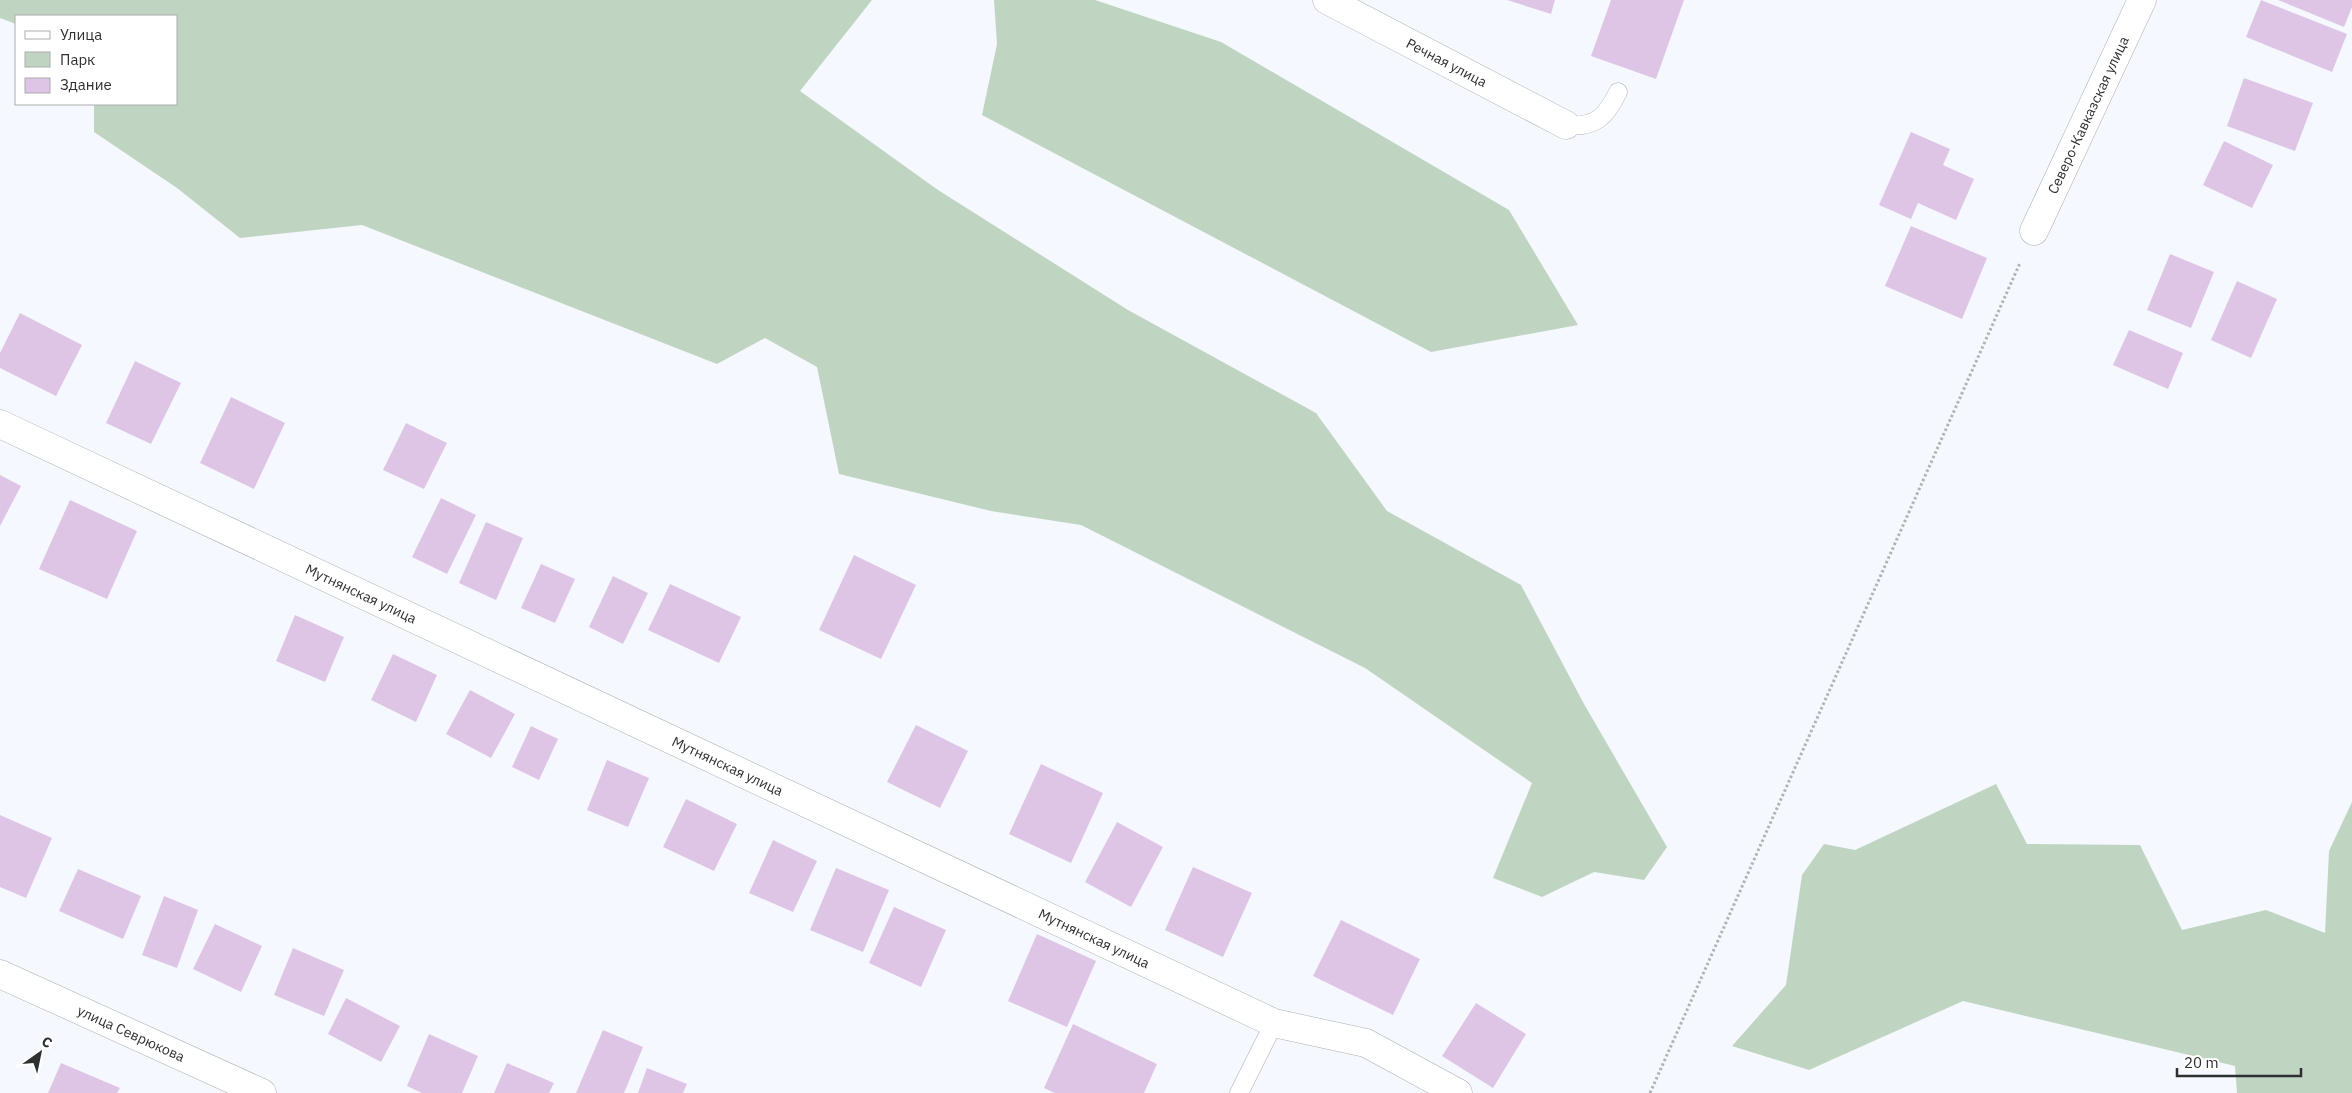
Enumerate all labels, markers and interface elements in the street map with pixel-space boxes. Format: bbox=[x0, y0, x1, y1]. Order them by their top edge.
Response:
legend bbox=[15, 15, 178, 105]
text: Улица bbox=[60, 25, 102, 44]
street label: Северо-Кавказская улица bbox=[2044, 33, 2133, 197]
street label: Речная улица bbox=[1403, 34, 1491, 91]
text: Парк bbox=[60, 50, 95, 69]
text: Здание bbox=[60, 75, 112, 94]
street label: Мутнянская улица bbox=[303, 560, 420, 628]
street label: Мутнянская улица bbox=[669, 732, 787, 800]
street label: Мутнянская улица bbox=[1036, 905, 1153, 972]
street label: улица Севрюкова bbox=[75, 1001, 188, 1066]
north arrow bbox=[15, 1028, 65, 1078]
text: С bbox=[38, 1032, 56, 1052]
scale bar bbox=[2177, 1046, 2301, 1078]
text: 20 m bbox=[2184, 1053, 2219, 1072]

